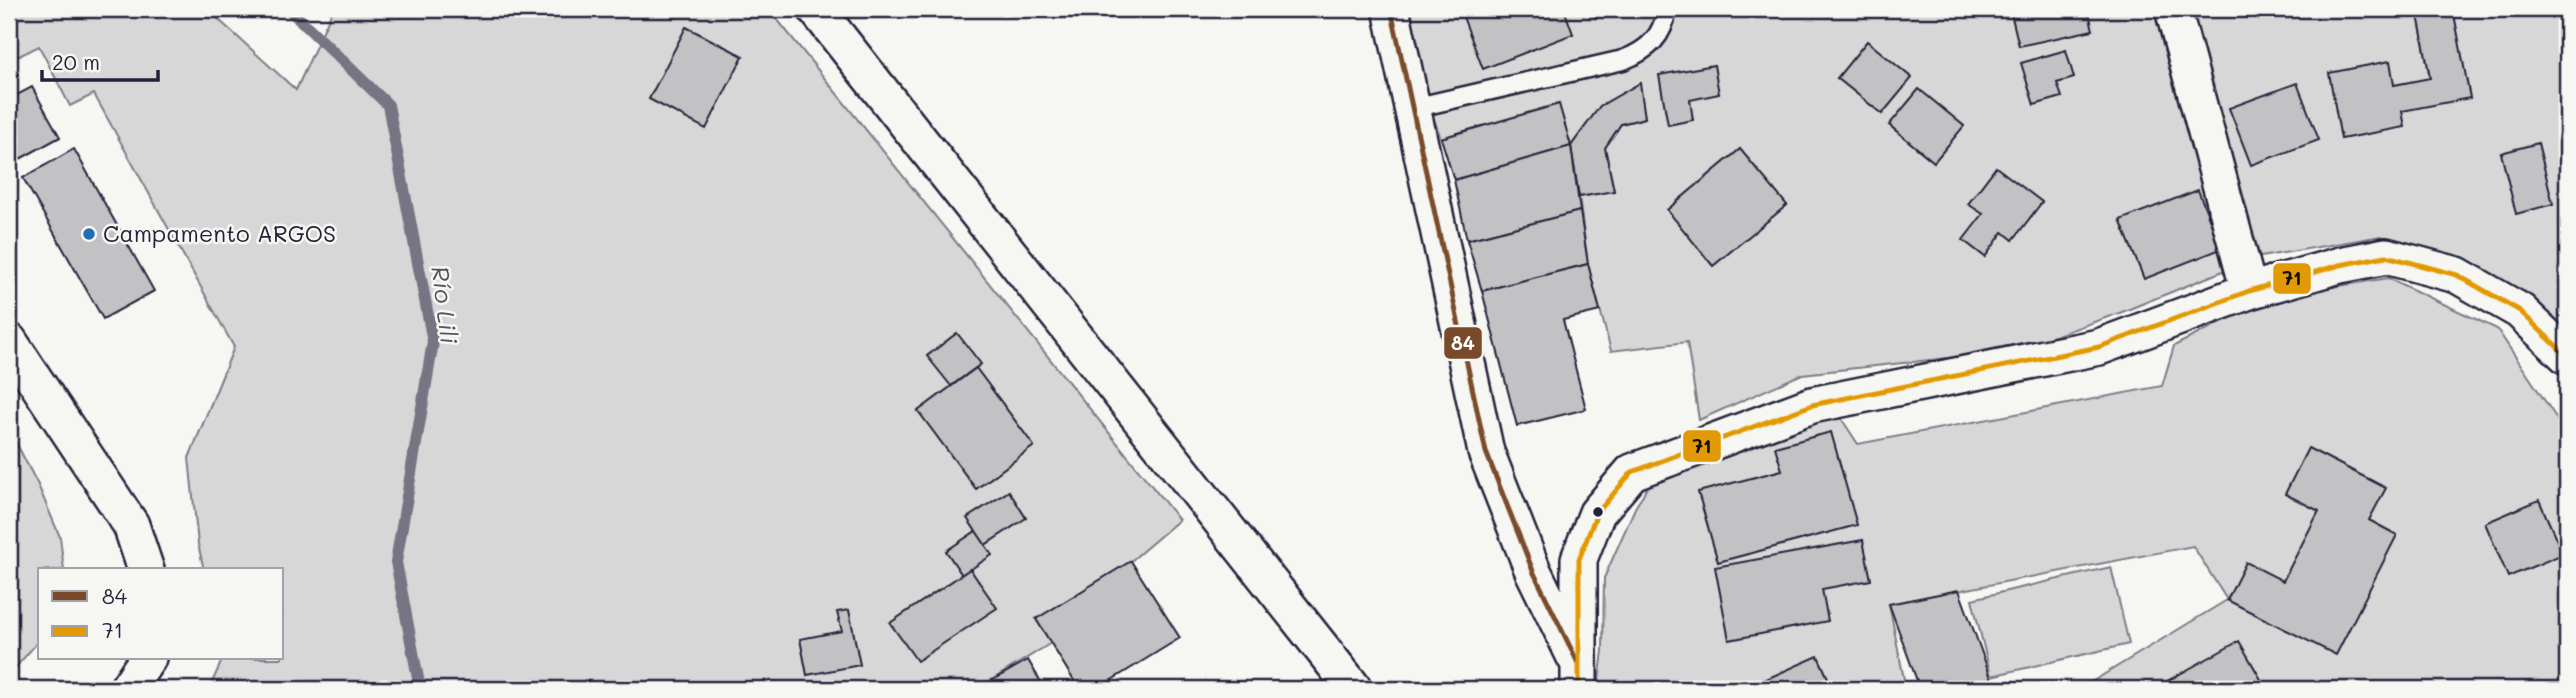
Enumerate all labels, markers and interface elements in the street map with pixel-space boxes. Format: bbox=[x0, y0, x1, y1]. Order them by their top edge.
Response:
scale bar bbox=[42, 38, 158, 82]
text: 20 m bbox=[52, 48, 100, 75]
place label: Campamento ARGOS bbox=[103, 218, 336, 248]
marker: Campamento ARGOS bbox=[81, 226, 97, 242]
line badge: 71 bbox=[2272, 262, 2312, 295]
water label: Río Lili bbox=[425, 264, 466, 346]
text: 71 bbox=[2282, 265, 2302, 290]
line badge: 84 bbox=[1443, 326, 1483, 360]
text: 84 bbox=[1451, 330, 1475, 355]
line badge: 71 bbox=[1682, 429, 1722, 463]
text: 71 bbox=[1692, 433, 1712, 458]
unlabelled marker bbox=[1591, 505, 1605, 519]
legend bbox=[38, 568, 284, 660]
text: 84 bbox=[102, 582, 128, 609]
text: 71 bbox=[102, 616, 123, 643]

